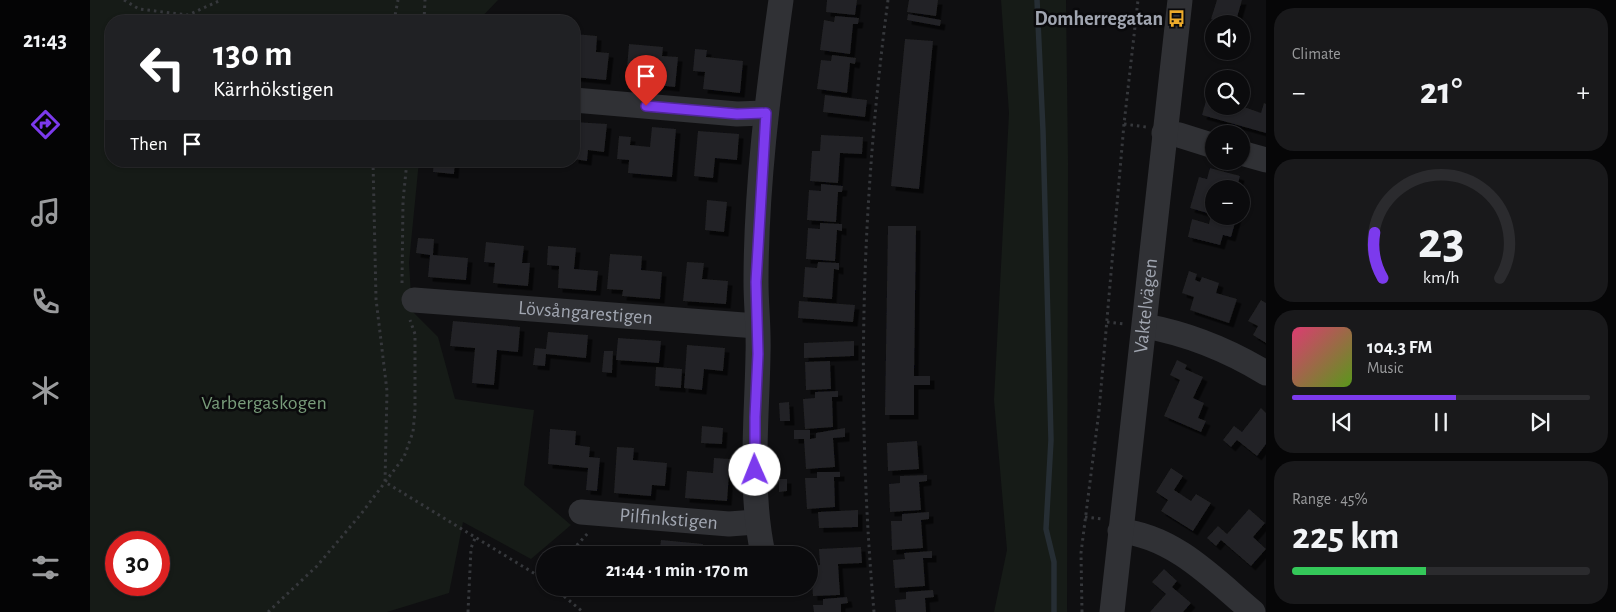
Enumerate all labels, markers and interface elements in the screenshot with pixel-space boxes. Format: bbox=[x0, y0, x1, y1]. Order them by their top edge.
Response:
place label: Domherregatan bbox=[1035, 9, 1163, 29]
bus stop icon: Domherregatan bbox=[1167, 9, 1187, 29]
map controls bbox=[1205, 15, 1250, 225]
button: sound bbox=[1205, 15, 1250, 60]
text: 21:43 bbox=[23, 29, 67, 51]
icon: left bbox=[130, 35, 195, 100]
text: 130 m bbox=[213, 37, 292, 72]
text: Climate bbox=[1292, 46, 1341, 62]
pin bbox=[625, 55, 667, 106]
icon: arrive bbox=[632, 62, 660, 90]
button: search bbox=[1205, 70, 1250, 115]
text: 21° bbox=[1420, 73, 1462, 111]
text: Kärrhökstigen bbox=[213, 78, 334, 100]
text: − bbox=[1292, 79, 1305, 107]
text: + bbox=[1577, 79, 1590, 107]
icon: directions bbox=[28, 107, 63, 142]
button: + bbox=[1205, 125, 1250, 170]
icon: arrive bbox=[178, 130, 206, 158]
text: Then bbox=[130, 135, 168, 154]
button: − bbox=[1205, 180, 1250, 225]
icon: music bbox=[28, 195, 63, 230]
text: 23 bbox=[1418, 215, 1464, 267]
street label: Vaktelvägen bbox=[1131, 257, 1161, 354]
text: km/h bbox=[1423, 269, 1459, 287]
icon: phone bbox=[28, 284, 63, 319]
street label: Lövsångarestigen bbox=[517, 298, 654, 328]
text: 104.3 FM bbox=[1367, 338, 1432, 357]
text: Music bbox=[1367, 360, 1403, 376]
icon: climate bbox=[28, 373, 63, 408]
park label: Varbergaskogen bbox=[201, 393, 327, 413]
icon: previous bbox=[1328, 408, 1356, 436]
icon: pause bbox=[1427, 408, 1455, 436]
icon: next bbox=[1526, 408, 1554, 436]
position arrow bbox=[728, 443, 780, 495]
icon: car bbox=[28, 461, 63, 496]
text: Range · 45% bbox=[1292, 491, 1368, 507]
street label: Pilfinkstigen bbox=[619, 505, 719, 533]
text: 225 km bbox=[1292, 518, 1399, 556]
speed limit sign: 30 bbox=[105, 531, 170, 596]
icon: filters bbox=[28, 550, 63, 585]
text: 21:44 · 1 min · 170 m bbox=[606, 561, 748, 580]

